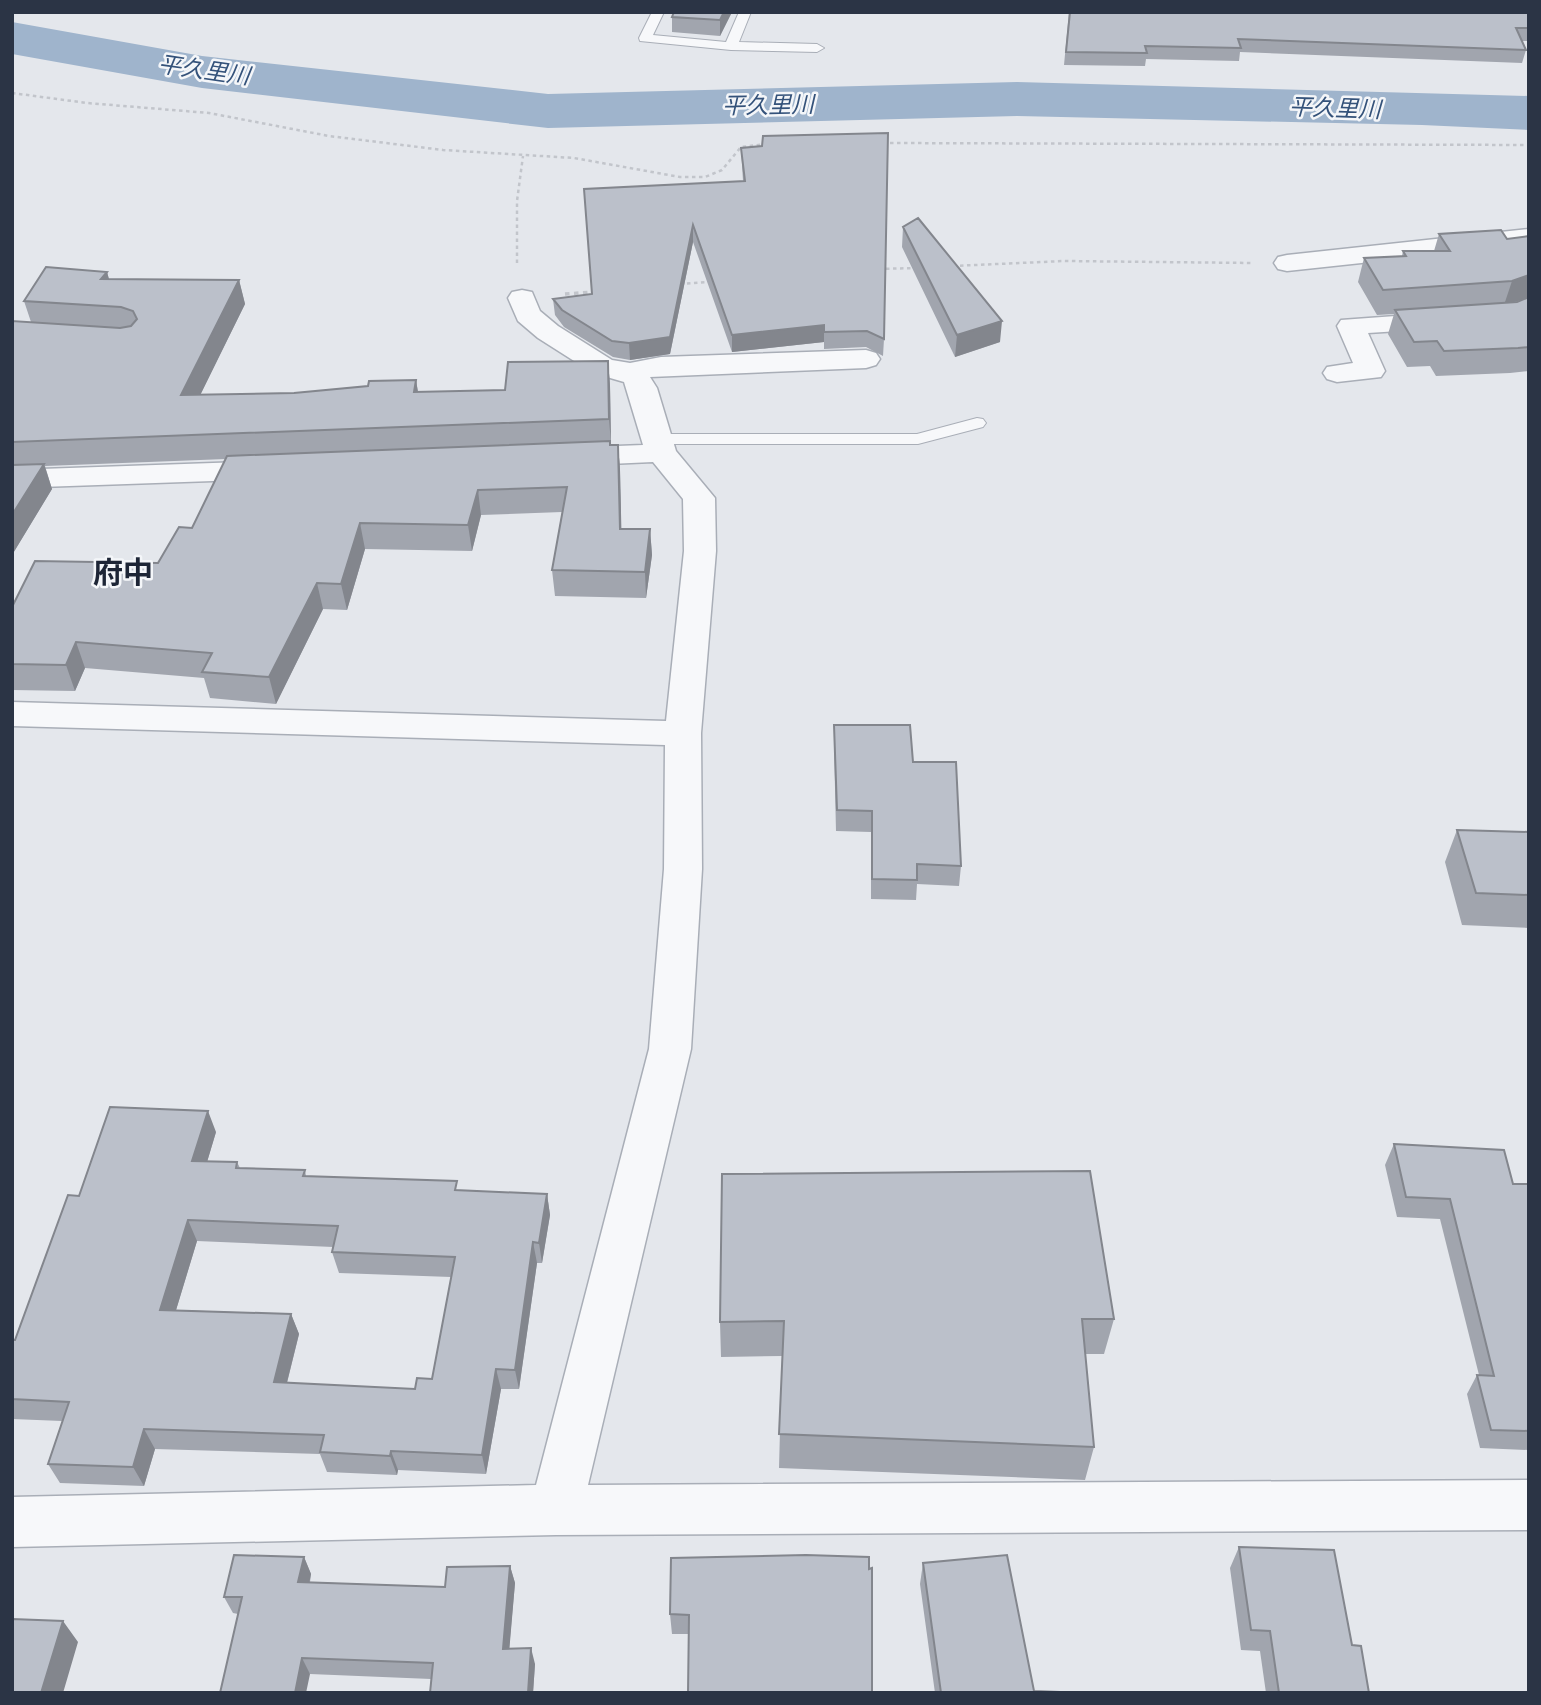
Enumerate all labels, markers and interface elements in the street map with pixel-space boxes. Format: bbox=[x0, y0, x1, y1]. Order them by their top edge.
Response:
water label: 平久里川 bbox=[156, 51, 254, 92]
water label: 平久里川 bbox=[722, 91, 817, 121]
water label: 平久里川 bbox=[1289, 93, 1384, 125]
district label: 府中 bbox=[93, 556, 153, 592]

